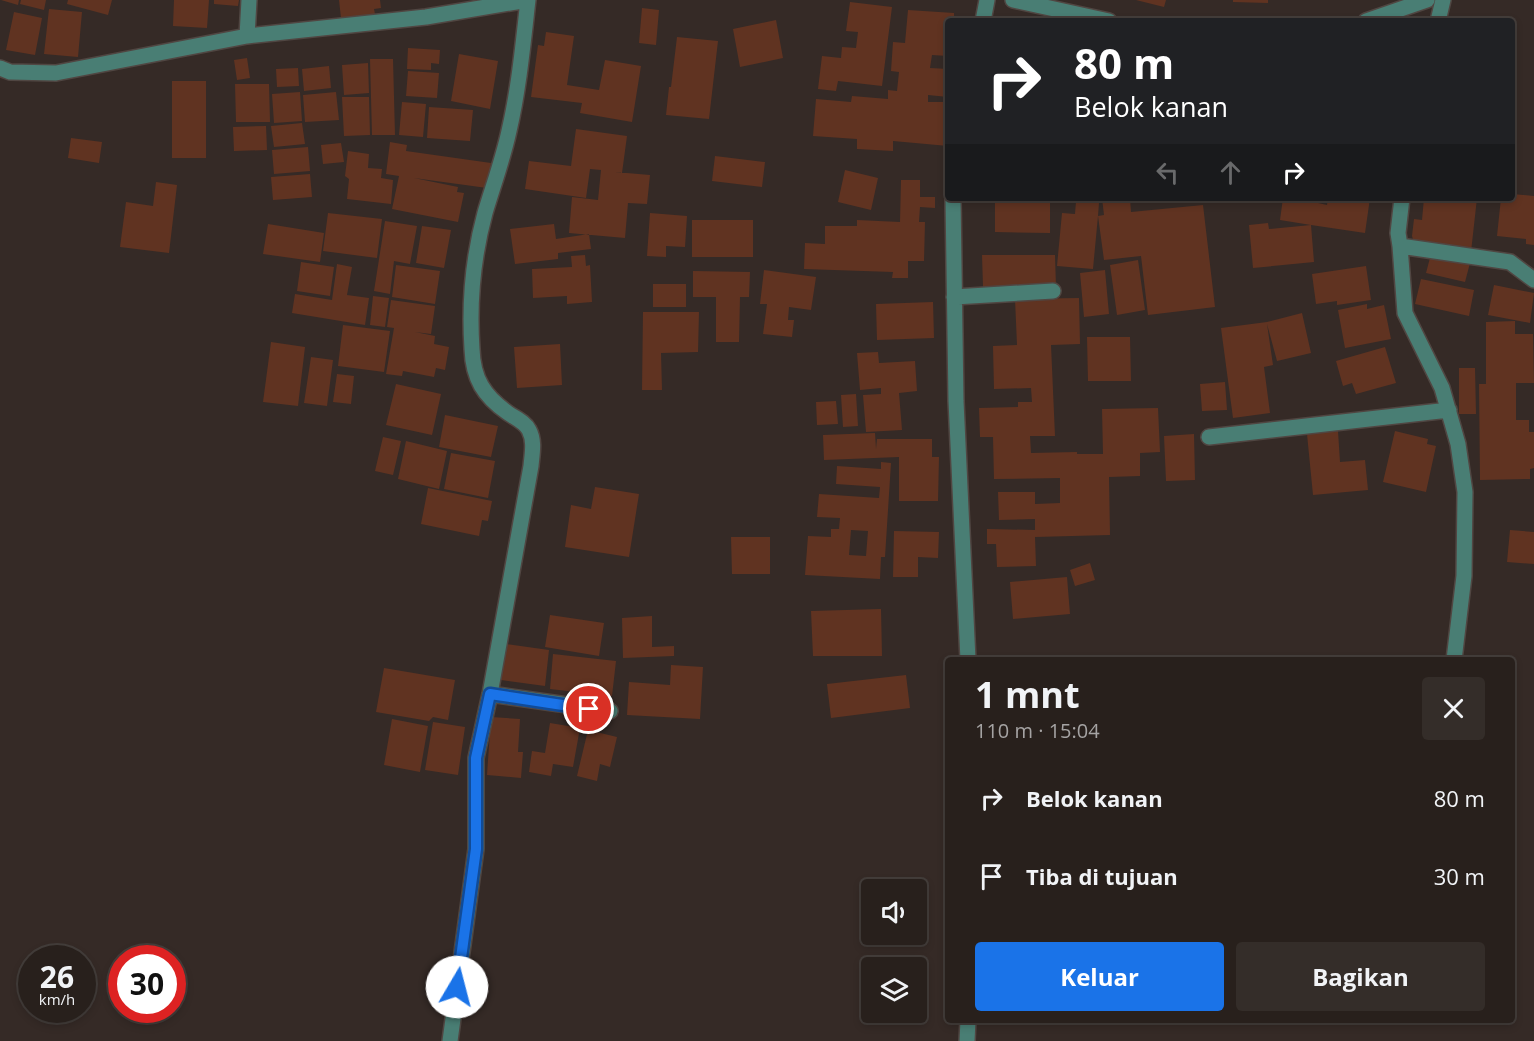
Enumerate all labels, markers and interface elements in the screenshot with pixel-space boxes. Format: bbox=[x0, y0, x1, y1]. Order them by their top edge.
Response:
text: 80 m bbox=[1074, 34, 1174, 91]
icon: right bbox=[975, 42, 1053, 120]
text: Belok kanan bbox=[1074, 88, 1228, 125]
icon: left bbox=[1151, 156, 1184, 189]
icon: ahead bbox=[1214, 156, 1247, 189]
icon: right bbox=[1277, 156, 1310, 189]
text: 1 mnt bbox=[975, 670, 1080, 719]
button: close bbox=[1422, 677, 1485, 740]
pin bbox=[563, 683, 614, 734]
icon: arrive bbox=[572, 692, 605, 725]
text: 110 m · 15:04 bbox=[975, 717, 1100, 744]
icon: right bbox=[975, 782, 1008, 815]
text: Belok kanan bbox=[1026, 783, 1163, 813]
text: 80 m bbox=[1434, 783, 1485, 813]
icon: arrive bbox=[975, 860, 1008, 893]
text: Tiba di tujuan bbox=[1026, 861, 1178, 891]
text: 30 m bbox=[1434, 861, 1485, 891]
map controls bbox=[861, 879, 927, 1023]
button: sound bbox=[861, 879, 927, 945]
button: Keluar bbox=[975, 942, 1224, 1011]
button: Bagikan bbox=[1236, 942, 1485, 1011]
speed limit sign: 30 bbox=[108, 945, 186, 1023]
position arrow bbox=[425, 955, 489, 1019]
text: 26 bbox=[40, 956, 74, 997]
button: layers bbox=[861, 957, 927, 1023]
text: km/h bbox=[39, 989, 75, 1009]

